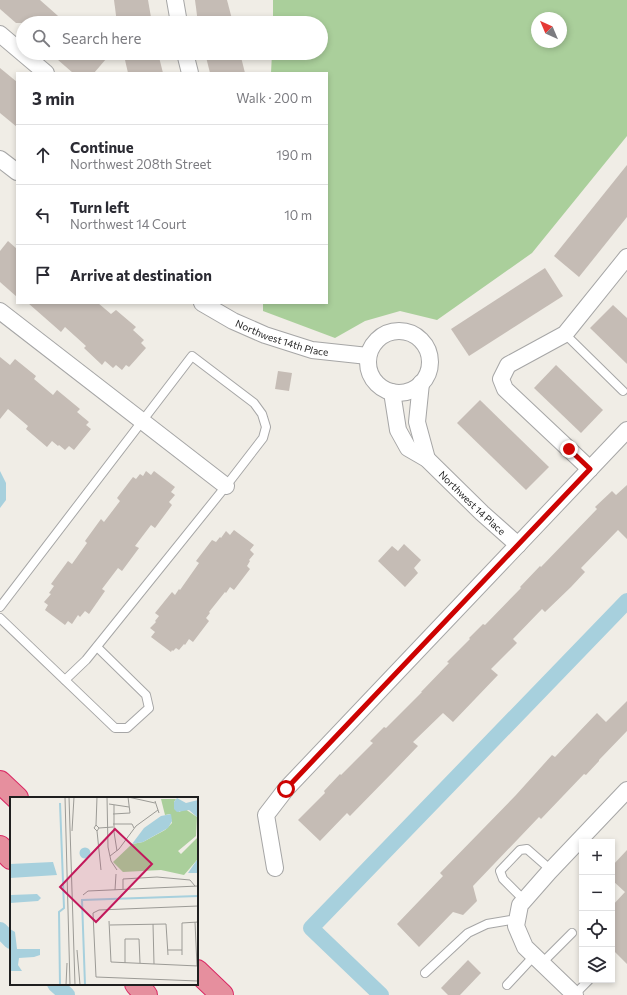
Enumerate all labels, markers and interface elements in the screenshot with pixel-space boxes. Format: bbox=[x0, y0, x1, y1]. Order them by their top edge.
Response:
north arrow bbox=[531, 12, 567, 48]
search box bbox=[16, 16, 328, 60]
icon: search bbox=[30, 27, 52, 49]
text: Search here bbox=[62, 29, 141, 47]
text: 3 min bbox=[32, 88, 75, 109]
text: Walk · 200 m bbox=[236, 90, 312, 106]
text: Continue bbox=[70, 138, 134, 156]
icon: ahead bbox=[32, 144, 54, 166]
text: 190 m bbox=[276, 147, 312, 163]
text: Northwest 208th Street bbox=[70, 156, 212, 172]
text: Turn left bbox=[70, 198, 129, 216]
icon: left bbox=[32, 204, 54, 226]
text: 10 m bbox=[284, 207, 312, 223]
text: Northwest 14 Court bbox=[70, 216, 186, 232]
icon: arrive bbox=[32, 264, 54, 286]
text: Arrive at destination bbox=[70, 266, 212, 284]
street label: Northwest 14th Place bbox=[234, 317, 329, 358]
route end bbox=[560, 440, 578, 458]
street label: Northwest 14 Place bbox=[437, 468, 508, 537]
route start bbox=[277, 780, 295, 798]
inset map bbox=[10, 797, 198, 985]
map controls bbox=[579, 839, 615, 983]
button: + bbox=[579, 839, 615, 875]
button: − bbox=[579, 875, 615, 911]
button: locate bbox=[579, 911, 615, 947]
button: layers bbox=[579, 947, 615, 983]

